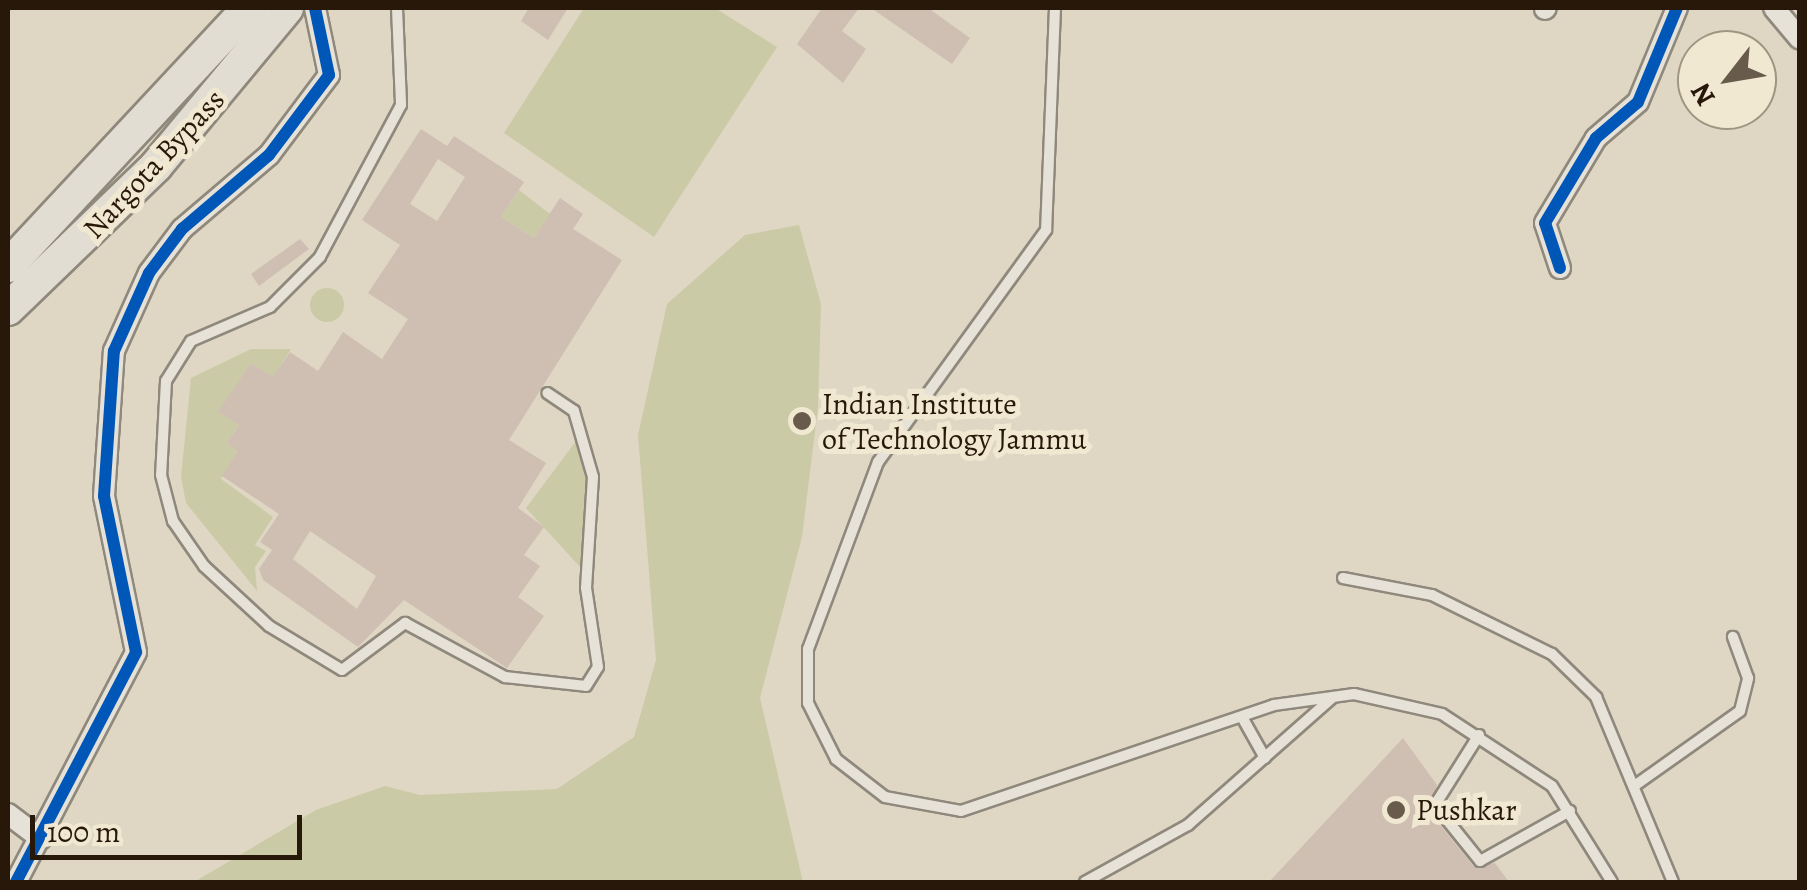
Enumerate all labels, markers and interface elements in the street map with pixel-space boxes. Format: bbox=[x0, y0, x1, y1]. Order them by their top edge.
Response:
north arrow bbox=[1677, 30, 1777, 130]
text: N bbox=[1681, 76, 1725, 113]
street label: Nargota Bypass bbox=[76, 82, 232, 246]
place label: Indian Institute of Technology Jammu bbox=[822, 386, 1087, 456]
marker: Indian Institute of Technology Jammu bbox=[791, 410, 813, 432]
place label: Pushkar bbox=[1416, 792, 1517, 828]
scale bar bbox=[35, 795, 308, 857]
marker: Pushkar bbox=[1385, 799, 1407, 821]
text: 100 m bbox=[47, 812, 120, 852]

